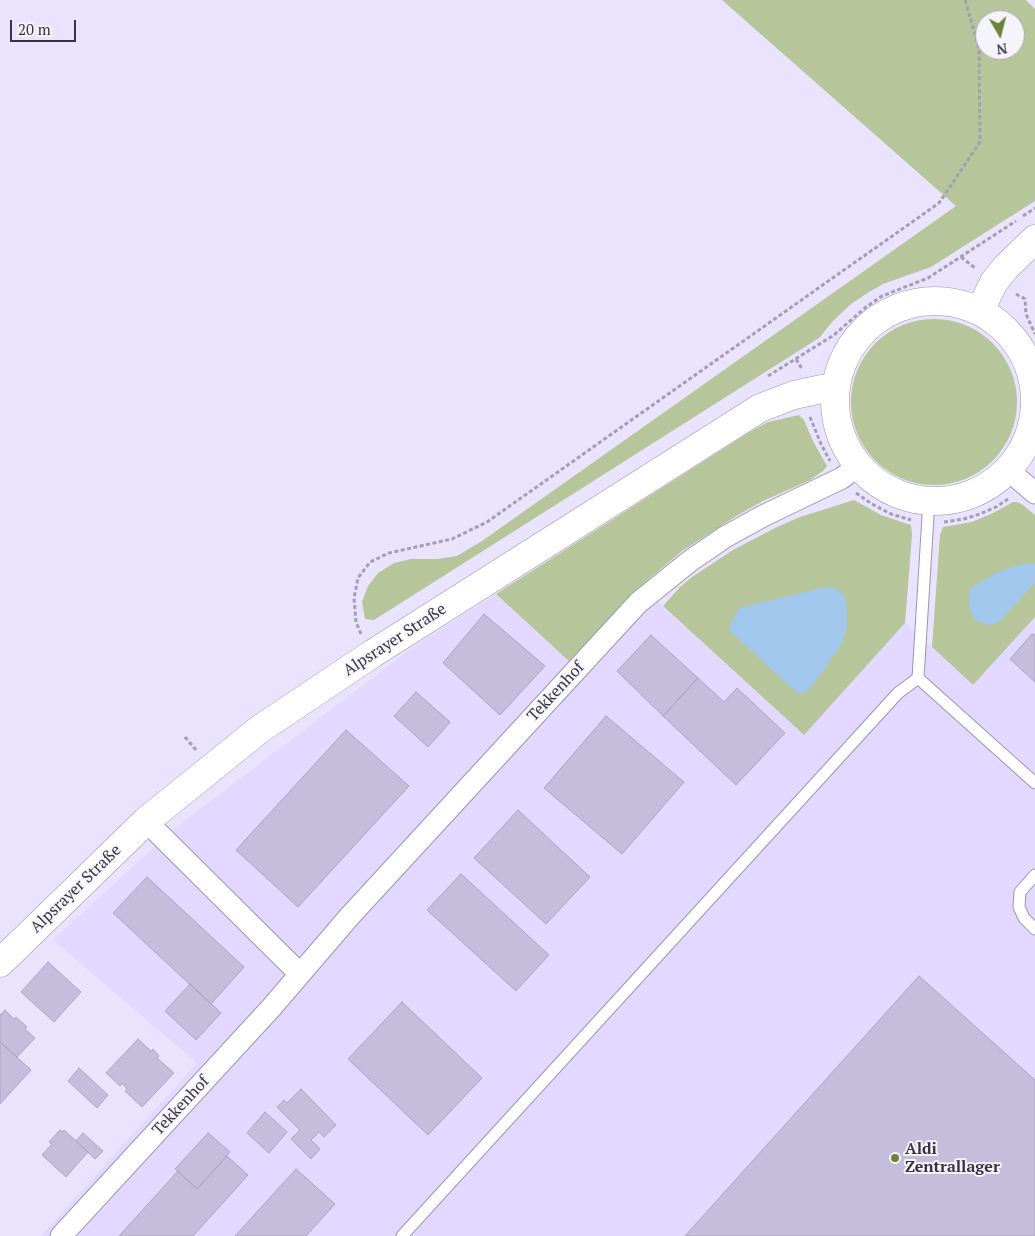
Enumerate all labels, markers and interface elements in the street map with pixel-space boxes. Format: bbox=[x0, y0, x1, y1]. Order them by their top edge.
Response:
scale bar bbox=[12, 10, 79, 42]
north arrow bbox=[975, 10, 1025, 60]
text: 20 m bbox=[18, 19, 51, 39]
text: N bbox=[995, 39, 1009, 60]
street label: Alpsrayer Straße bbox=[340, 600, 450, 680]
street label: Tekkenhof bbox=[524, 658, 588, 726]
street label: Alpsrayer Straße bbox=[27, 841, 125, 937]
street label: Tekkenhof bbox=[149, 1072, 213, 1140]
place label: Aldi Zentrallager bbox=[905, 1139, 1000, 1177]
marker: Aldi Zentrallager bbox=[889, 1152, 901, 1164]

